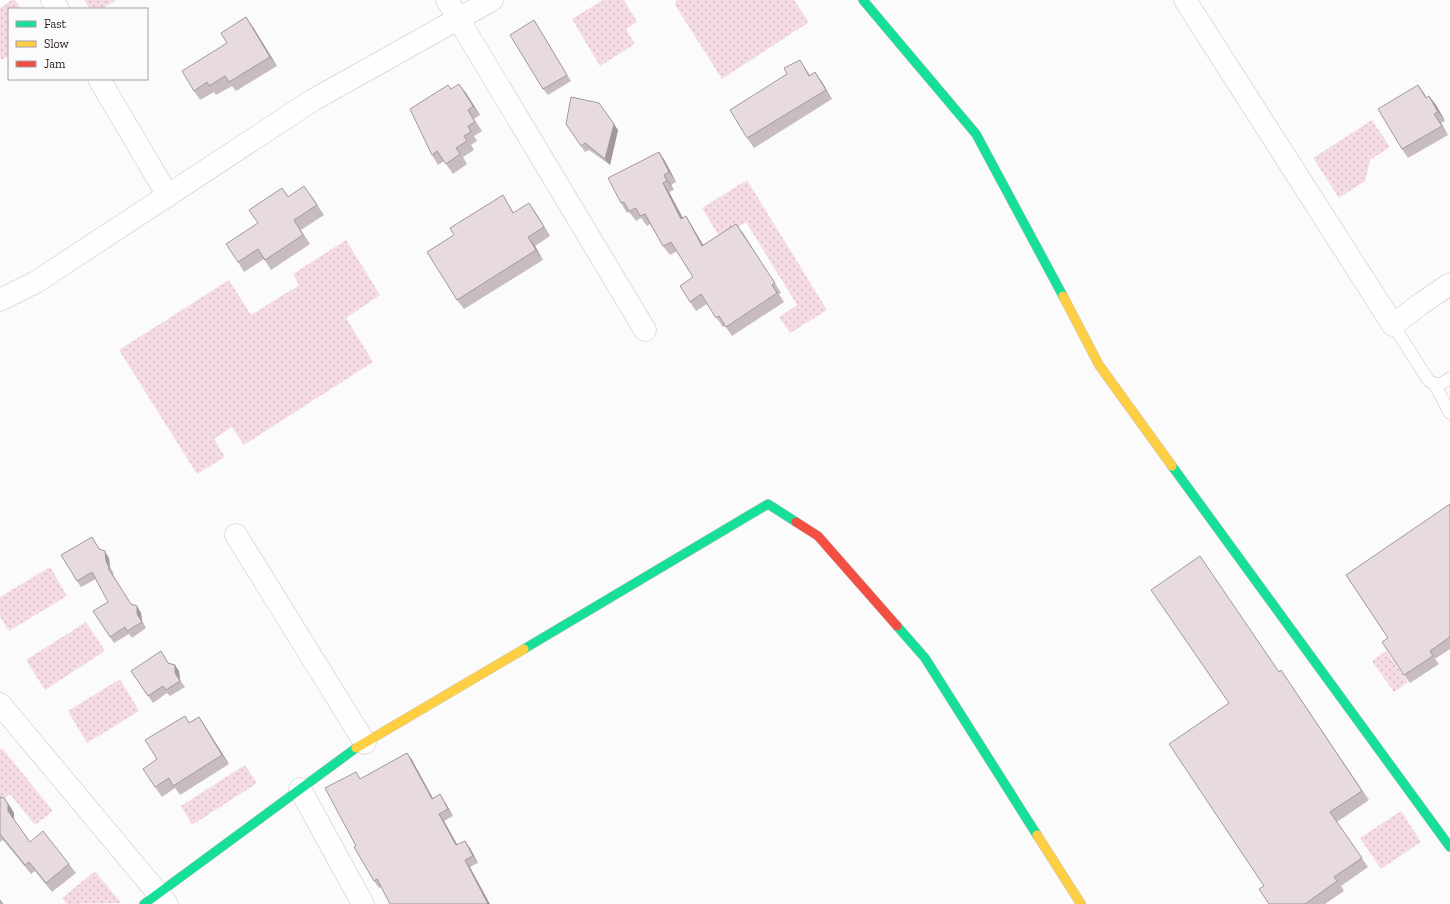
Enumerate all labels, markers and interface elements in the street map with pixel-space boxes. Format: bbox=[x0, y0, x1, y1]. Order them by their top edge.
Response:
legend bbox=[8, 8, 148, 80]
text: Fast bbox=[44, 17, 67, 31]
text: Slow bbox=[44, 37, 70, 51]
text: Jam bbox=[44, 57, 66, 71]

